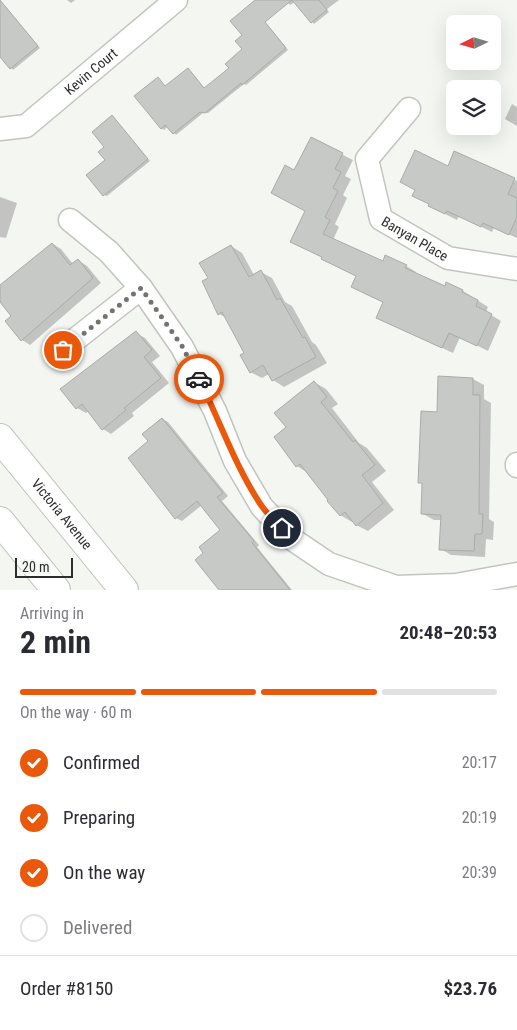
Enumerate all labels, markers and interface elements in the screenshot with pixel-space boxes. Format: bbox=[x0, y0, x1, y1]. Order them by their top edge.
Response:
north arrow bbox=[446, 15, 501, 70]
map controls bbox=[446, 15, 501, 135]
street label: Kevin Court bbox=[61, 45, 120, 98]
button: layers bbox=[446, 80, 501, 135]
street label: Banyan Place bbox=[379, 213, 451, 264]
pin bbox=[42, 329, 84, 371]
icon: bag bbox=[49, 336, 77, 364]
courier bbox=[174, 354, 224, 404]
icon: car bbox=[185, 365, 213, 393]
street label: Victoria Avenue bbox=[28, 475, 96, 553]
pin bbox=[261, 507, 303, 549]
icon: home bbox=[268, 514, 296, 542]
scale bar bbox=[15, 555, 72, 578]
text: 20 m bbox=[22, 559, 50, 575]
text: Arriving in bbox=[20, 604, 84, 623]
text: 20:48–20:53 bbox=[399, 621, 497, 644]
text: 2 min bbox=[20, 623, 91, 661]
text: On the way · 60 m bbox=[20, 703, 132, 722]
icon: check bbox=[20, 749, 48, 777]
text: Confirmed bbox=[63, 751, 140, 774]
text: 20:17 bbox=[462, 753, 497, 772]
icon: check bbox=[20, 804, 48, 832]
text: Preparing bbox=[63, 806, 135, 829]
text: 20:19 bbox=[462, 808, 497, 827]
icon: check bbox=[20, 859, 48, 887]
text: On the way bbox=[63, 861, 145, 884]
text: 20:39 bbox=[462, 863, 497, 882]
text: Delivered bbox=[63, 916, 132, 939]
text: Order #8150 bbox=[20, 977, 113, 1000]
text: $23.76 bbox=[443, 977, 497, 1000]

